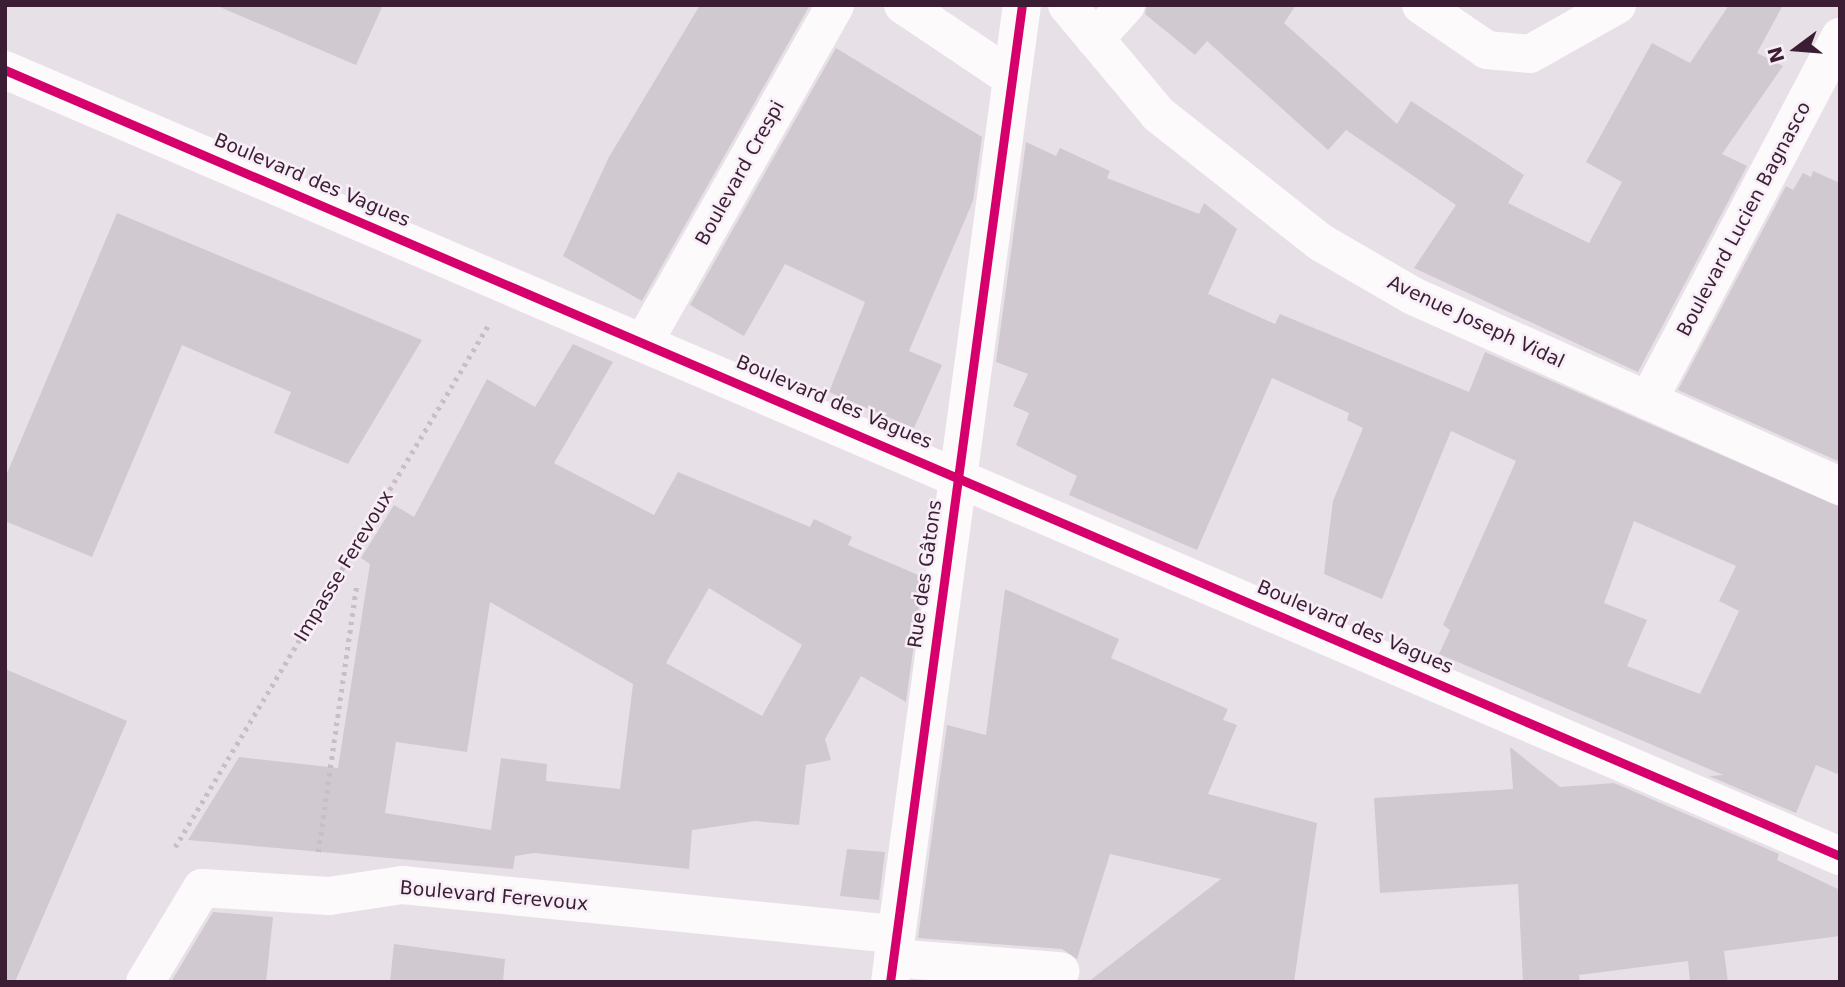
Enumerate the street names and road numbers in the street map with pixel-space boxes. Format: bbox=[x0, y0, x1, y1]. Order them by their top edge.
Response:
street label: Boulevard Crespi bbox=[691, 97, 789, 249]
street label: Boulevard Lucien Bagnasco bbox=[1672, 98, 1816, 340]
street label: Boulevard des Vagues bbox=[211, 128, 413, 232]
street label: Avenue Joseph Vidal bbox=[1384, 271, 1568, 373]
street label: Boulevard des Vagues bbox=[733, 350, 935, 454]
street label: Impasse Ferevoux bbox=[290, 486, 398, 646]
street label: Rue des Gâtons bbox=[903, 499, 947, 649]
street label: Boulevard des Vagues bbox=[1254, 575, 1456, 679]
street label: Boulevard Ferevoux bbox=[399, 876, 589, 916]

